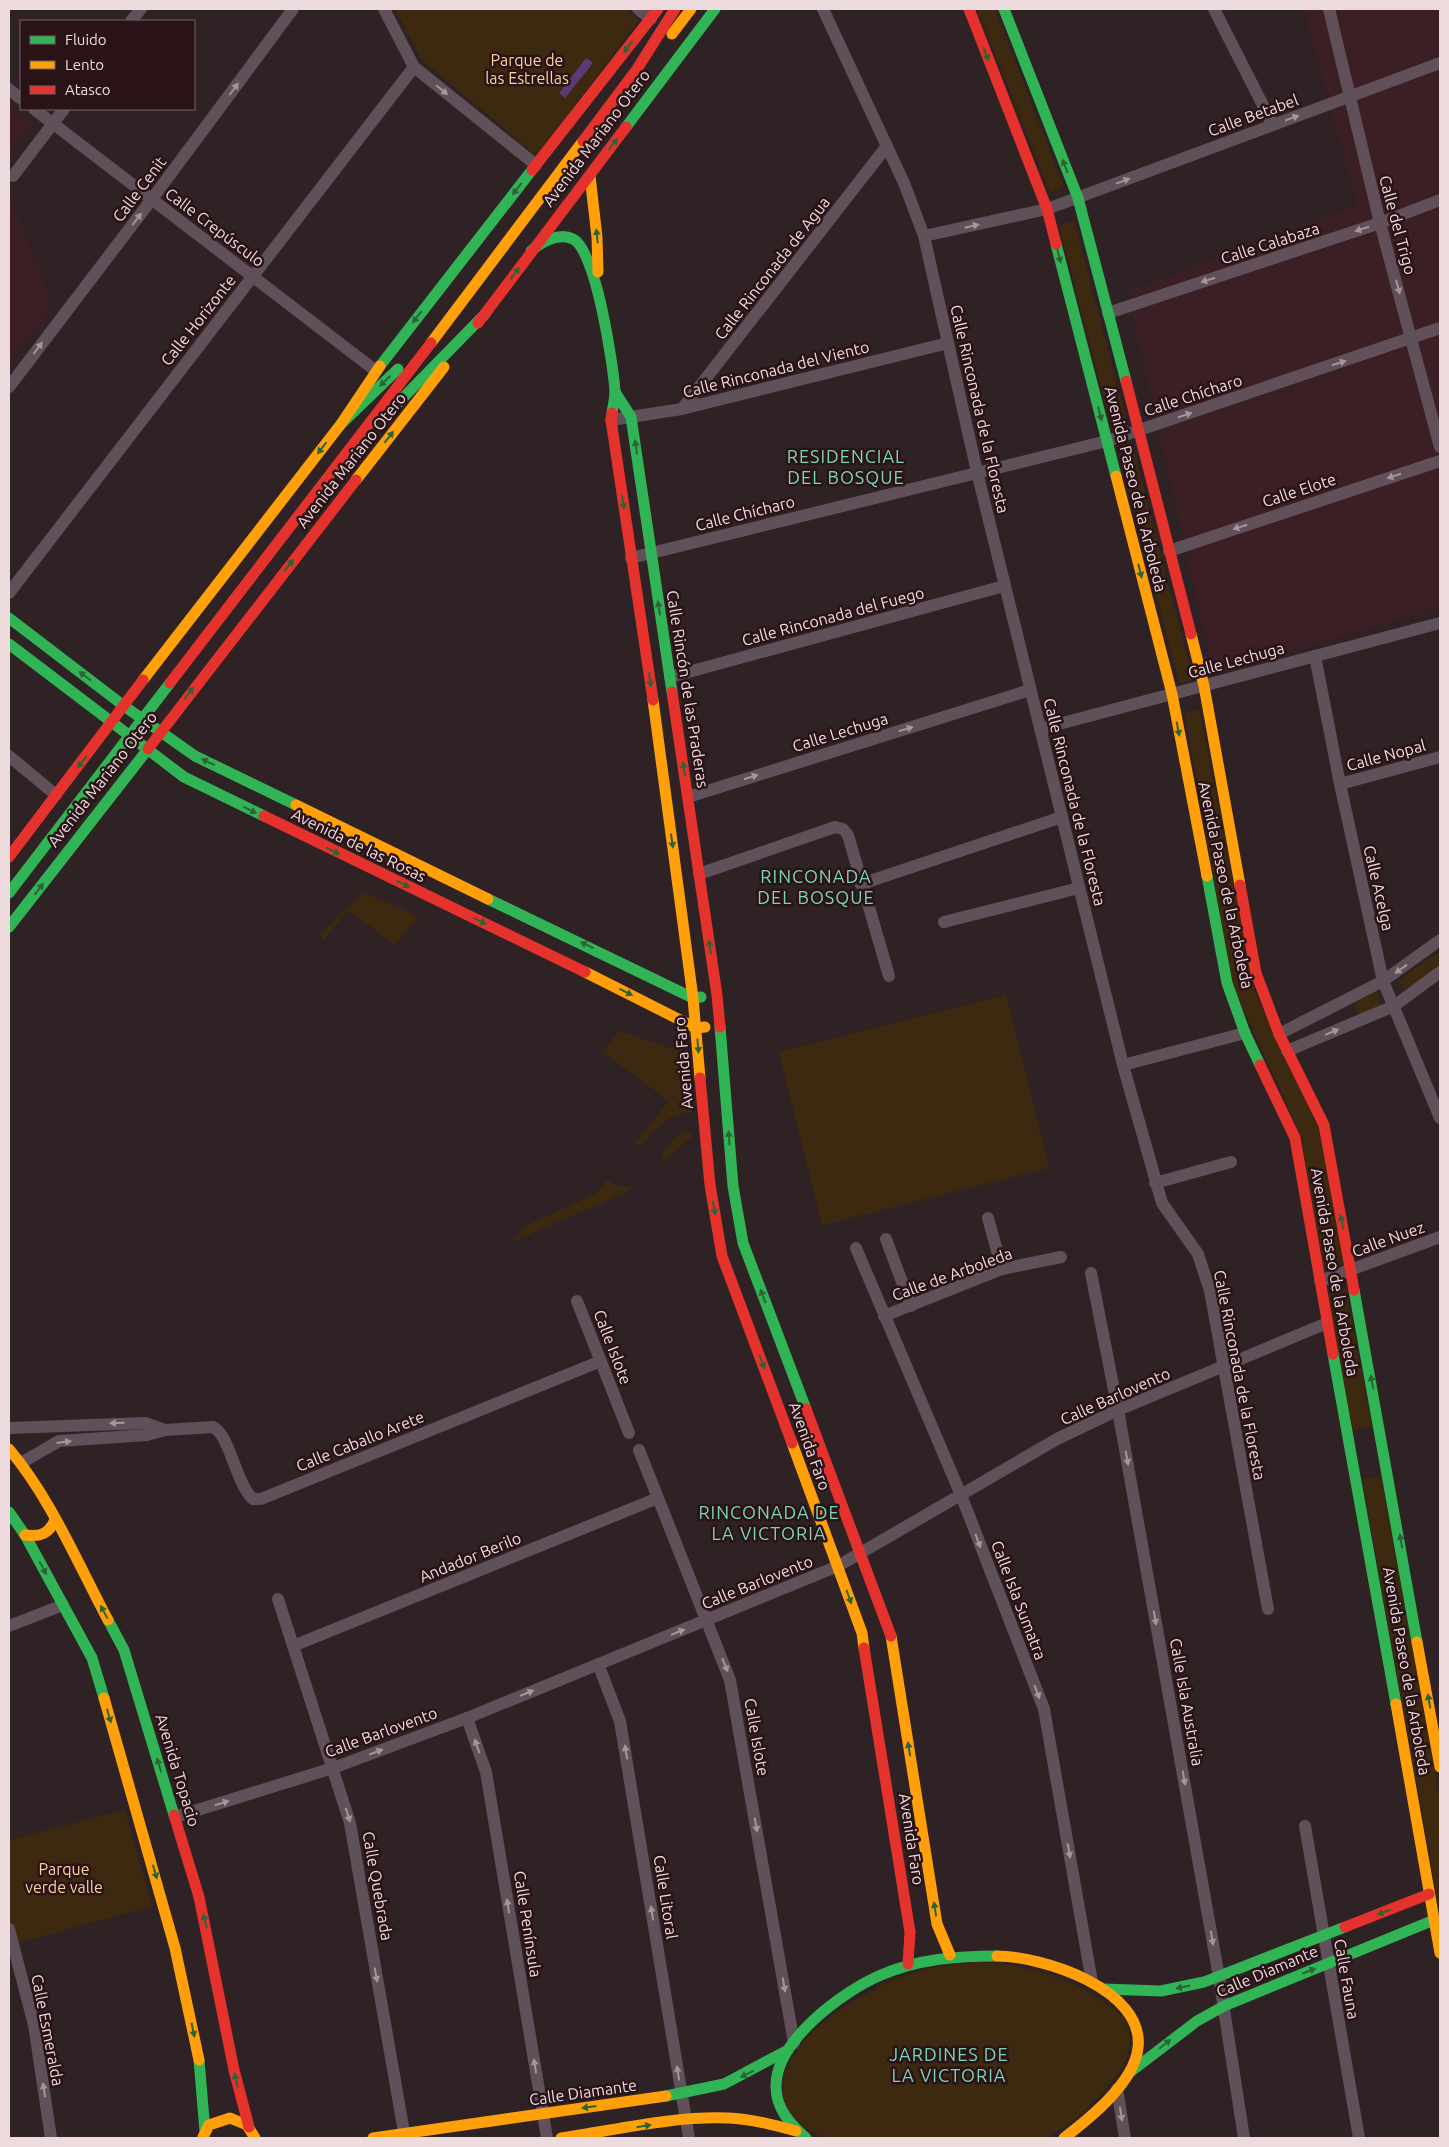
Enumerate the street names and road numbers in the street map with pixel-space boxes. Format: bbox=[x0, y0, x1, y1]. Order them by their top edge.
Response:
street label: Avenida Mariano Otero bbox=[539, 66, 653, 210]
street label: Calle Betabel bbox=[1205, 90, 1301, 140]
street label: Calle Cenit bbox=[109, 152, 170, 225]
street label: Calle del Trigo bbox=[1376, 173, 1420, 277]
street label: Calle Crepúsculo bbox=[162, 184, 268, 270]
street label: Calle Rinconada de Agua bbox=[711, 193, 833, 343]
street label: Calle Calabaza bbox=[1218, 219, 1322, 267]
street label: Calle Horizonte bbox=[157, 271, 239, 369]
street label: Calle Rinconada de la Floresta bbox=[947, 303, 1013, 515]
street label: Calle Rinconada del Viento bbox=[681, 337, 871, 401]
street label: Calle Chícharo bbox=[1142, 371, 1244, 419]
street label: Avenida Paseo de la Arboleda bbox=[1102, 384, 1170, 594]
street label: Avenida Mariano Otero bbox=[293, 389, 409, 531]
street label: Calle Elote bbox=[1260, 470, 1338, 510]
street label: Calle Chícharo bbox=[693, 492, 797, 534]
street label: Calle Rinconada del Fuego bbox=[740, 583, 926, 649]
street label: Calle Rincón de las Praderas bbox=[663, 589, 713, 789]
street label: Calle Lechuga bbox=[1186, 638, 1286, 682]
street label: Calle Rinconada de la Floresta bbox=[1040, 696, 1110, 908]
street label: Avenida Mariano Otero bbox=[44, 708, 160, 850]
street label: Calle Lechuga bbox=[790, 709, 890, 755]
street label: Calle Nopal bbox=[1344, 736, 1428, 774]
street label: Avenida Paseo de la Arboleda bbox=[1195, 780, 1257, 990]
street label: Avenida de las Rosas bbox=[289, 805, 429, 885]
street label: Calle Acelga bbox=[1360, 844, 1398, 932]
street label: Avenida Faro bbox=[670, 1016, 696, 1110]
street label: Avenida Paseo de la Arboleda bbox=[1308, 1166, 1362, 1378]
street label: Calle Nuez bbox=[1349, 1218, 1427, 1260]
street label: Calle de Arboleda bbox=[889, 1244, 1015, 1304]
street label: Calle Rinconada de la Floresta bbox=[1211, 1268, 1269, 1482]
street label: Calle Islote bbox=[591, 1307, 635, 1387]
street label: Calle Barlovento bbox=[1057, 1364, 1173, 1428]
street label: Avenida Faro bbox=[786, 1399, 834, 1493]
street label: Calle Caballo Arete bbox=[293, 1407, 427, 1475]
street label: Andador Berilo bbox=[417, 1528, 523, 1586]
street label: Calle Isla Sumatra bbox=[988, 1538, 1050, 1662]
street label: Calle Barlovento bbox=[699, 1552, 815, 1612]
street label: Avenida Paseo de la Arboleda bbox=[1380, 1565, 1434, 1777]
street label: Calle Isla Australia bbox=[1167, 1637, 1207, 1767]
street label: Calle Islote bbox=[741, 1697, 773, 1777]
street label: Calle Barlovento bbox=[322, 1703, 440, 1761]
street label: Avenida Topacio bbox=[152, 1711, 204, 1829]
street label: Avenida Faro bbox=[896, 1792, 928, 1886]
street label: Calle Quebrada bbox=[360, 1830, 396, 1942]
street label: Calle Litoral bbox=[650, 1854, 682, 1940]
street label: Calle Península bbox=[511, 1869, 545, 1979]
street label: Calle Fauna bbox=[1331, 1937, 1363, 2021]
street label: Calle Diamante bbox=[1214, 1941, 1320, 2001]
street label: Calle Esmeralda bbox=[28, 1973, 68, 2087]
street label: Calle Diamante bbox=[528, 2076, 638, 2108]

